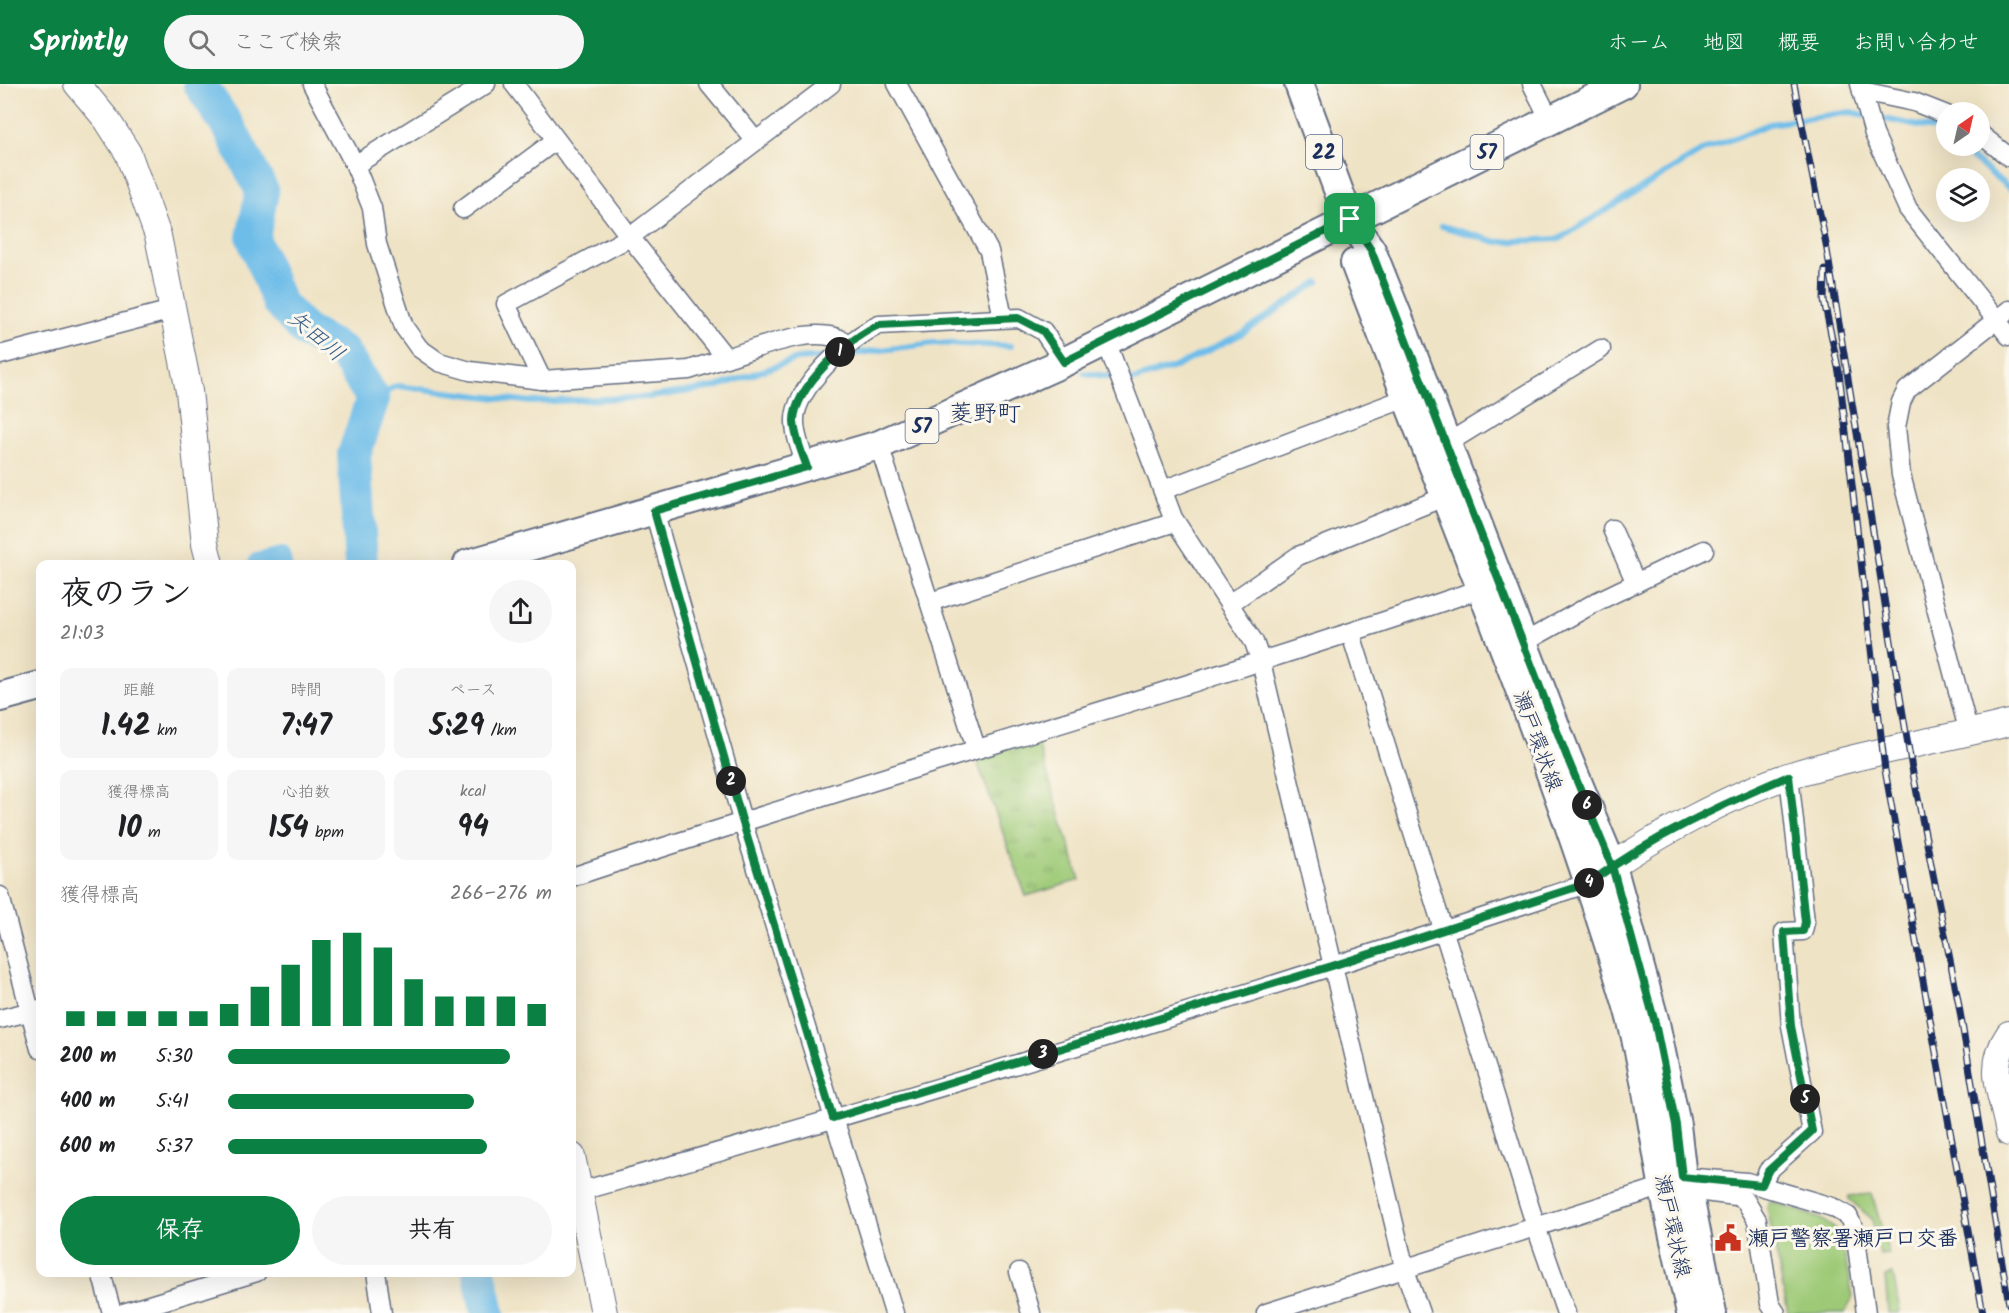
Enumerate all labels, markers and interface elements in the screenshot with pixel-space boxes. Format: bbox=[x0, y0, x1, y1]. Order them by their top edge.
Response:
search box bbox=[164, 15, 584, 69]
text: Sprintly bbox=[30, 20, 128, 65]
icon: search bbox=[185, 26, 218, 59]
text: ここで検索 bbox=[233, 26, 343, 61]
text: ホーム bbox=[1608, 27, 1670, 60]
text: 地図 bbox=[1703, 27, 1745, 60]
text: 概要 bbox=[1778, 27, 1820, 60]
text: お問い合わせ bbox=[1853, 27, 1979, 60]
north arrow bbox=[1936, 102, 1990, 156]
map controls bbox=[1936, 102, 1990, 222]
road number: 22 bbox=[1306, 135, 1342, 169]
road number: 57 bbox=[1470, 135, 1504, 169]
button: layers bbox=[1936, 168, 1990, 222]
pin bbox=[1324, 193, 1375, 244]
icon: arrive bbox=[1333, 202, 1366, 235]
water label: 矢田川 bbox=[279, 302, 352, 372]
pin: 1 bbox=[825, 337, 855, 367]
text: 1 bbox=[838, 339, 842, 364]
district label: 菱野町 bbox=[949, 395, 1021, 434]
road number: 57 bbox=[906, 409, 938, 443]
text: 夜のラン bbox=[60, 569, 192, 622]
button: share bbox=[489, 580, 552, 643]
text: 21:03 bbox=[60, 618, 104, 650]
text: 距離 bbox=[123, 678, 155, 703]
text: 時間 bbox=[290, 678, 322, 703]
text: ペース bbox=[449, 678, 497, 703]
street label: 瀬戸環状線 bbox=[1503, 687, 1570, 796]
text: 1.42 bbox=[101, 703, 151, 751]
text: 7:47 bbox=[280, 703, 332, 751]
text: 5:29 bbox=[429, 703, 484, 751]
text: km bbox=[151, 718, 177, 743]
text: /km bbox=[484, 718, 517, 743]
pin: 2 bbox=[716, 766, 746, 796]
text: 2 bbox=[726, 768, 736, 793]
text: kcal bbox=[460, 779, 486, 804]
text: 獲得標高 bbox=[107, 780, 171, 805]
text: 心拍数 bbox=[282, 780, 330, 805]
pin: 6 bbox=[1572, 790, 1602, 820]
text: 6 bbox=[1583, 792, 1591, 817]
text: 94 bbox=[457, 804, 489, 852]
text: 10 bbox=[117, 805, 142, 853]
text: 154 bbox=[268, 805, 309, 853]
text: m bbox=[142, 820, 161, 845]
text: bpm bbox=[309, 820, 344, 845]
pin: 4 bbox=[1574, 868, 1604, 898]
text: 4 bbox=[1585, 870, 1593, 895]
text: 266–276 m bbox=[450, 878, 552, 910]
text: 獲得標高 bbox=[60, 880, 140, 912]
pin: 3 bbox=[1028, 1039, 1058, 1069]
text: 200 m bbox=[60, 1041, 116, 1073]
text: 5:30 bbox=[156, 1041, 193, 1073]
text: 3 bbox=[1039, 1041, 1047, 1066]
pin: 5 bbox=[1790, 1084, 1820, 1114]
text: 400 m bbox=[60, 1086, 116, 1118]
text: 5:41 bbox=[156, 1086, 189, 1118]
text: 5 bbox=[1801, 1086, 1809, 1111]
text: 600 m bbox=[60, 1131, 115, 1163]
text: 5:37 bbox=[156, 1131, 192, 1163]
street label: 瀬戸環状線 bbox=[1644, 1172, 1699, 1281]
button: 保存 bbox=[60, 1196, 300, 1265]
button: 共有 bbox=[312, 1196, 552, 1265]
public building icon: 瀬戸警察署瀬戸口交番 bbox=[1713, 1223, 1743, 1253]
place label: 瀬戸警察署瀬戸口交番 bbox=[1748, 1223, 1958, 1256]

